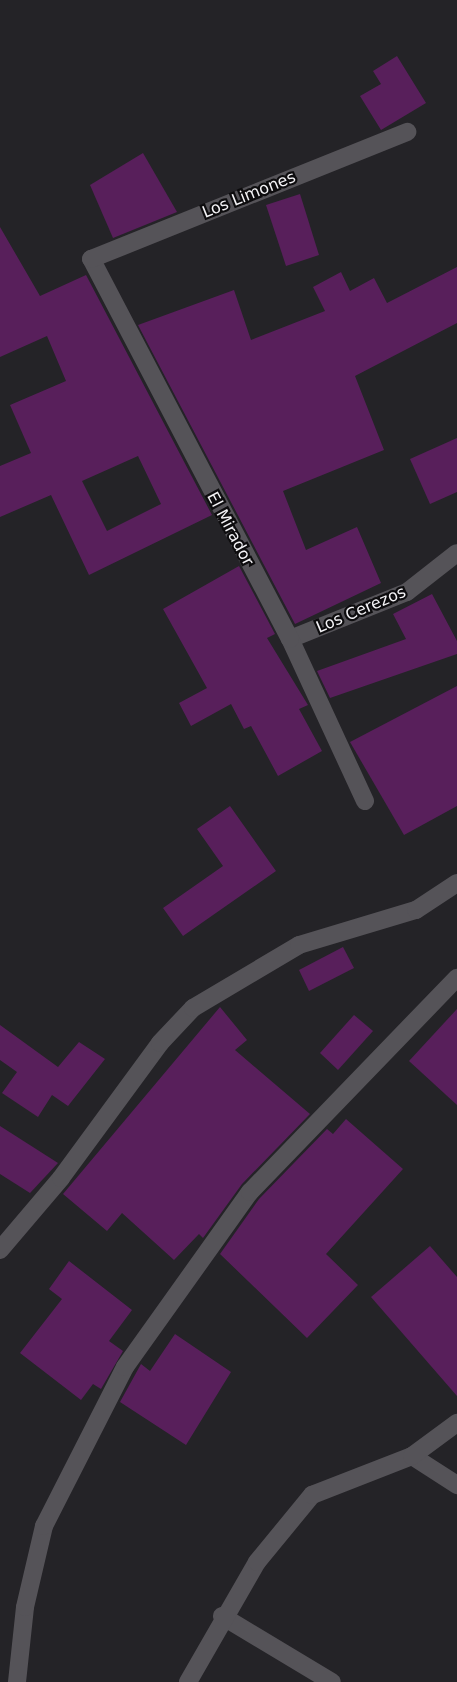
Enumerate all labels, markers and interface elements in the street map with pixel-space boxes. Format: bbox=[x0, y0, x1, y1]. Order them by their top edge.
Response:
street label: Los Limones bbox=[200, 168, 298, 222]
street label: El Mirador bbox=[203, 489, 257, 569]
street label: Los Cerezos bbox=[313, 583, 409, 637]

